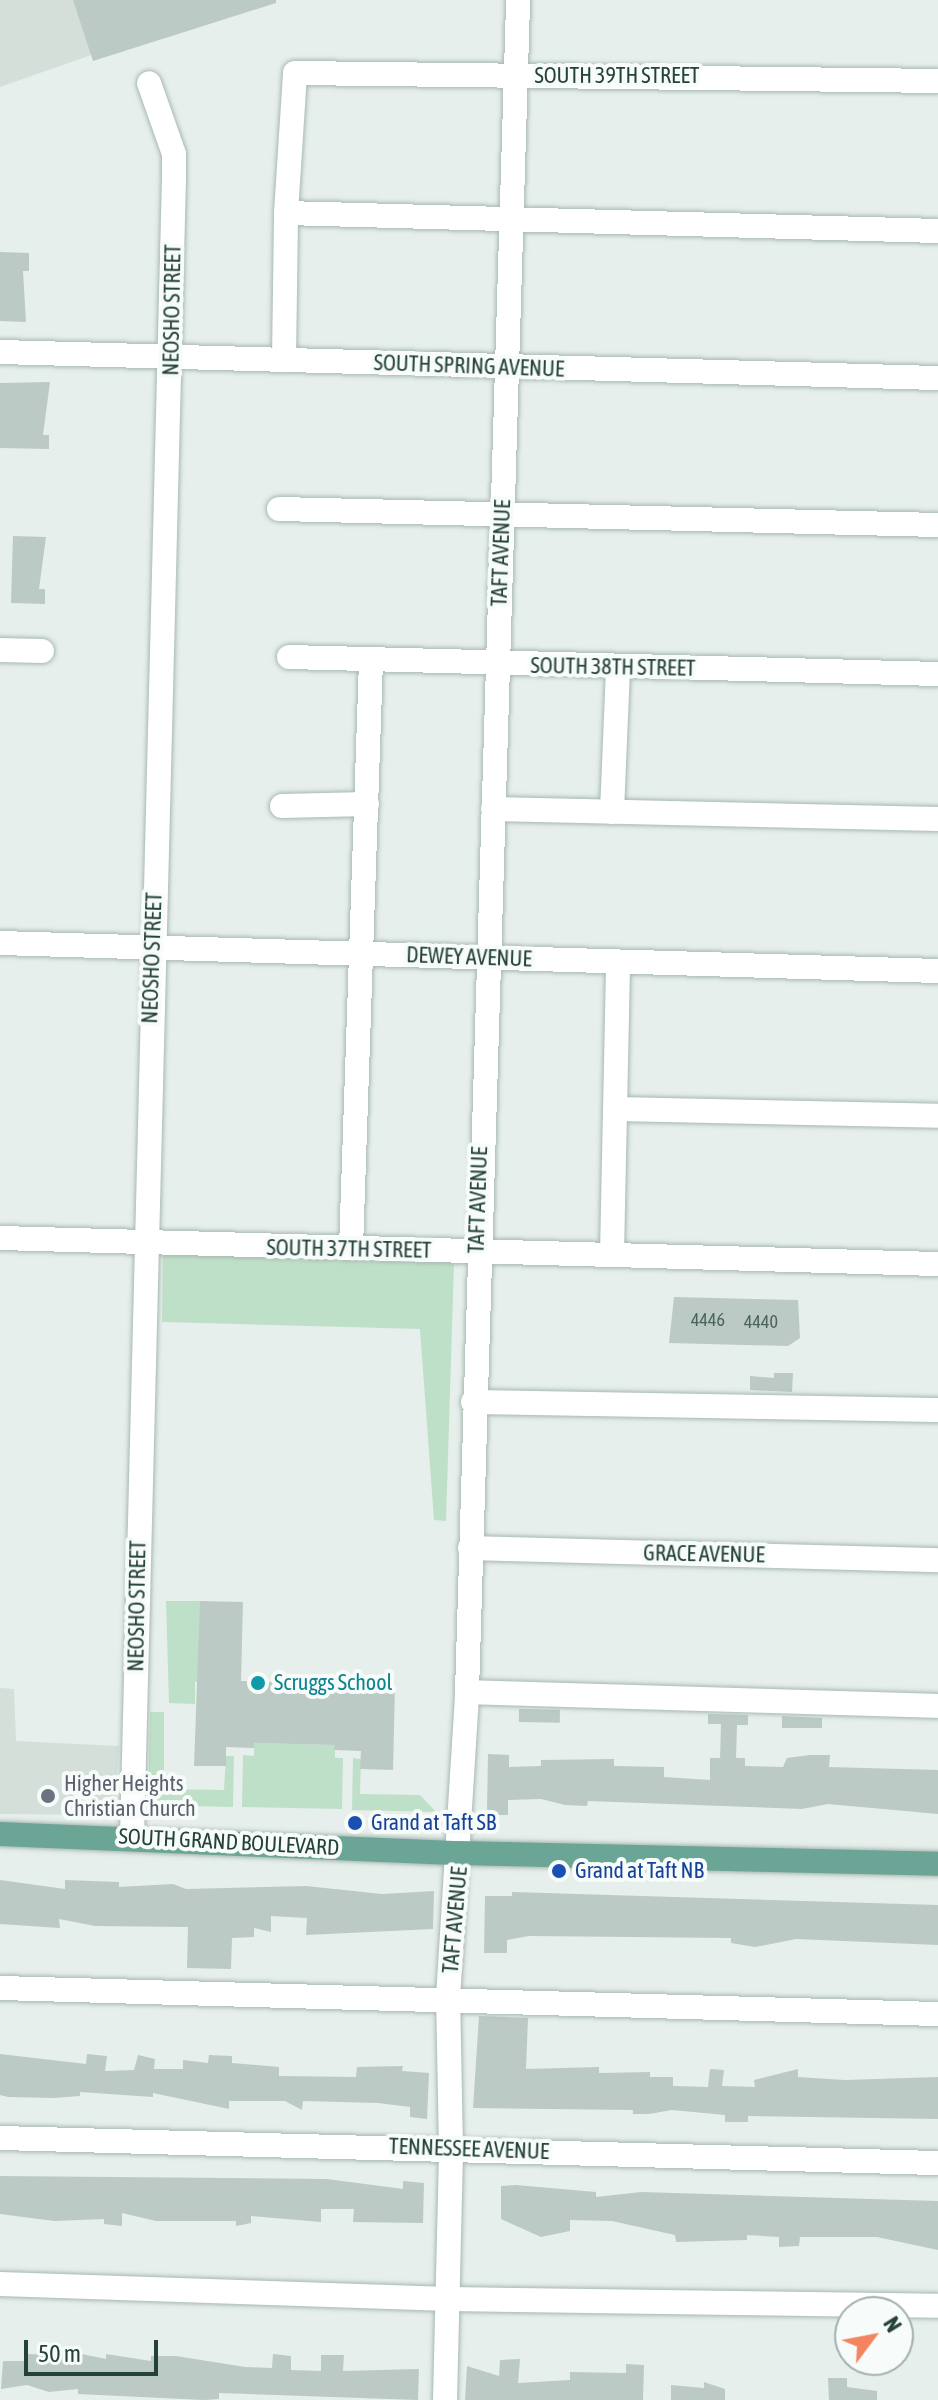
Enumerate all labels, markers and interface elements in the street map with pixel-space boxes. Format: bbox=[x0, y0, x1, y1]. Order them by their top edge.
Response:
street label: SOUTH 39TH STREET bbox=[535, 63, 699, 89]
street label: NEOSHO STREET bbox=[158, 244, 186, 376]
street label: SOUTH SPRING AVENUE bbox=[373, 349, 565, 383]
street label: TAFT AVENUE bbox=[486, 499, 516, 607]
street label: SOUTH 38TH STREET bbox=[530, 652, 696, 682]
street label: NEOSHO STREET bbox=[137, 892, 167, 1024]
street label: DEWEY AVENUE bbox=[406, 942, 532, 972]
street label: TAFT AVENUE bbox=[463, 1146, 493, 1254]
street label: SOUTH 37TH STREET bbox=[266, 1234, 432, 1264]
house number: 4446 bbox=[691, 1309, 725, 1331]
house number: 4440 bbox=[744, 1311, 778, 1333]
street label: NEOSHO STREET bbox=[123, 1540, 151, 1672]
street label: GRACE AVENUE bbox=[643, 1540, 765, 1568]
place label: Scruggs School bbox=[274, 1670, 392, 1696]
marker: Scruggs School bbox=[249, 1674, 267, 1692]
place label: Higher Heights Christian Church bbox=[64, 1770, 196, 1822]
marker: Higher Heights Christian Church bbox=[39, 1787, 57, 1805]
place label: Grand at Taft SB bbox=[371, 1810, 496, 1836]
marker: Grand at Taft SB bbox=[346, 1814, 364, 1832]
street label: SOUTH GRAND BOULEVARD bbox=[118, 1823, 340, 1861]
place label: Grand at Taft NB bbox=[575, 1858, 704, 1884]
marker: Grand at Taft NB bbox=[550, 1862, 568, 1880]
street label: TAFT AVENUE bbox=[437, 1866, 473, 1974]
street label: TENNESSEE AVENUE bbox=[388, 2133, 550, 2165]
north arrow bbox=[834, 2296, 914, 2376]
text: N bbox=[878, 2312, 907, 2337]
scale bar bbox=[28, 2324, 162, 2374]
text: 50 m bbox=[38, 2340, 81, 2367]

